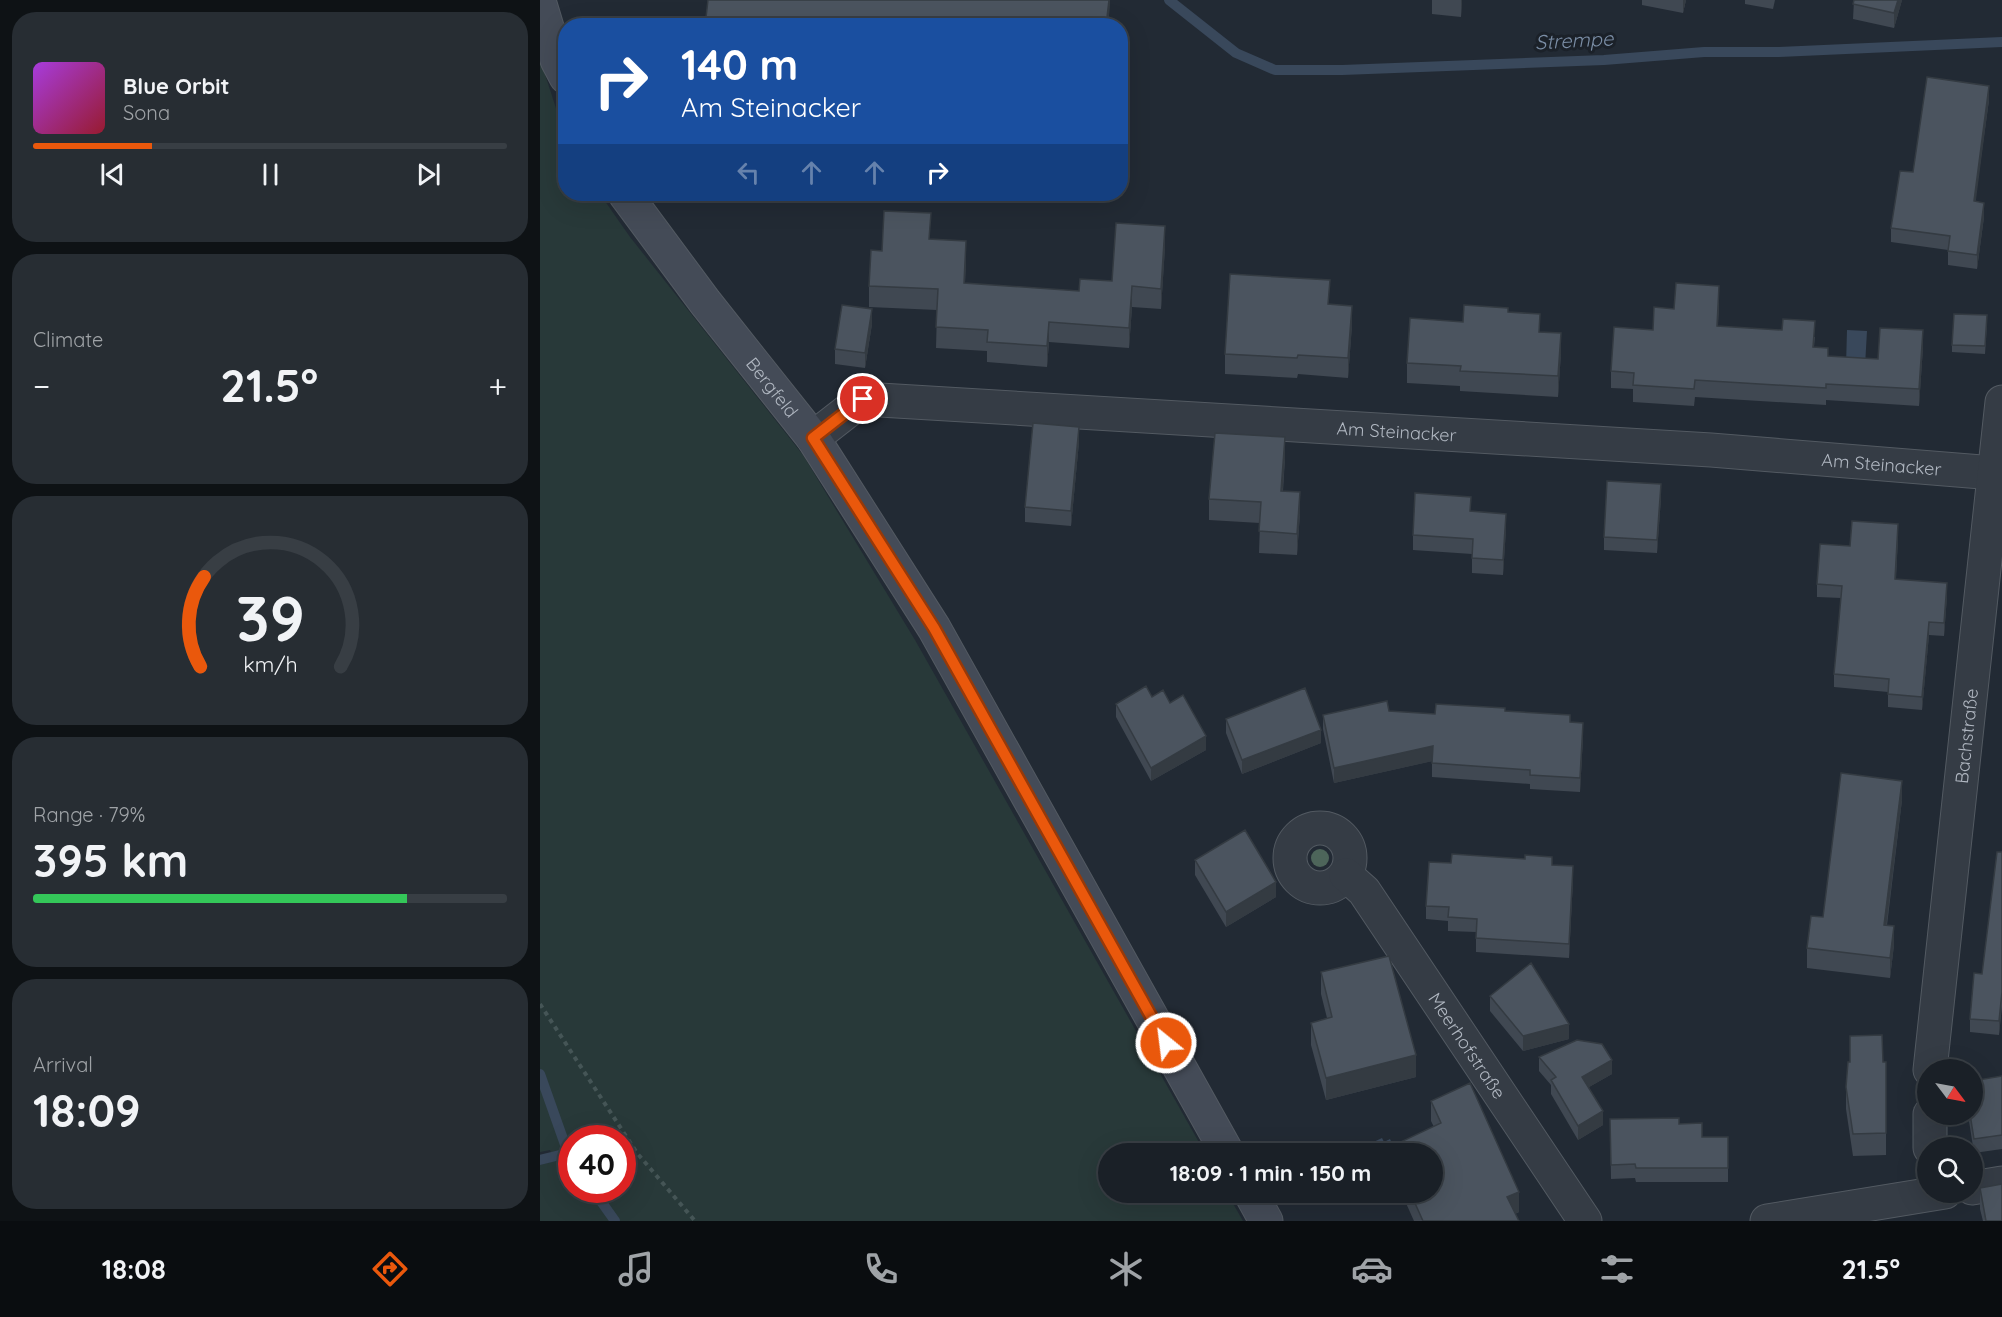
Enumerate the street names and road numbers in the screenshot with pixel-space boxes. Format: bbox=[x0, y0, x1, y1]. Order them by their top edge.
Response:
street label: Bergfeld bbox=[742, 352, 804, 422]
street label: Am Steinacker bbox=[1336, 416, 1457, 446]
street label: Am Steinacker bbox=[1821, 448, 1942, 480]
street label: Bachstraße bbox=[1949, 687, 1983, 785]
street label: Meerhofstraße bbox=[1424, 988, 1511, 1103]

